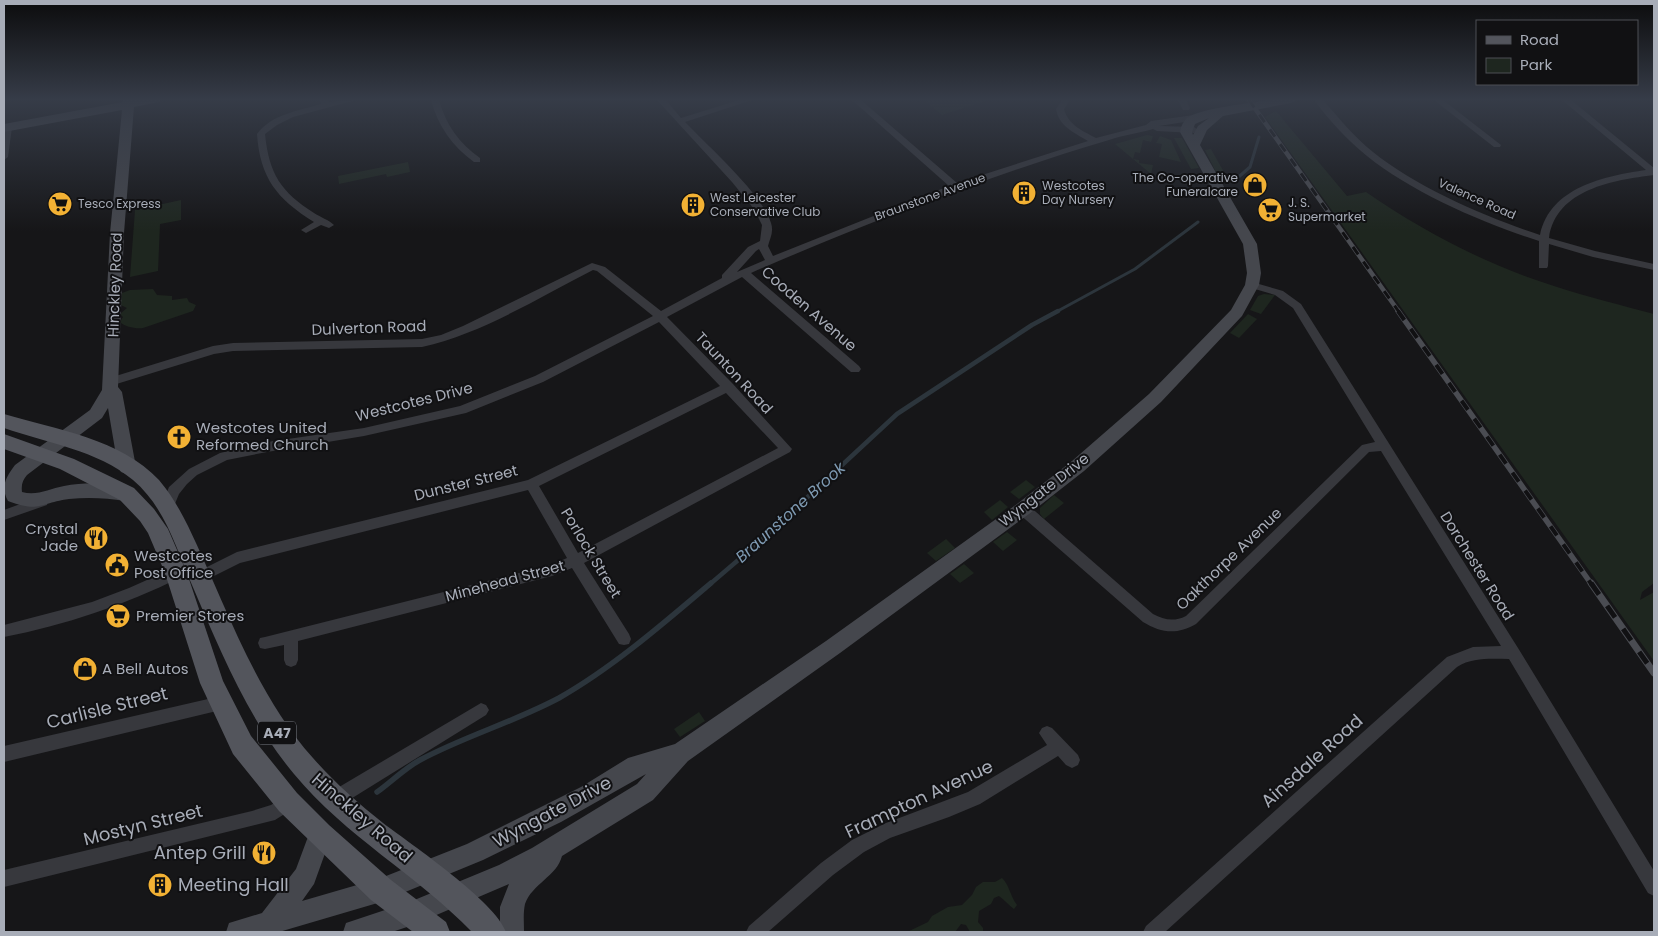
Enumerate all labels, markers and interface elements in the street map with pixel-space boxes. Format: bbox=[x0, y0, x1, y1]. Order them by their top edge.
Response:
legend bbox=[1476, 20, 1638, 85]
text: Road bbox=[1520, 29, 1559, 50]
text: Park bbox=[1520, 54, 1552, 75]
street label: Braunstone Avenue bbox=[872, 169, 988, 225]
place label: The Co-operative Funeralcare bbox=[1132, 169, 1238, 200]
shop icon: The Co-operative Funeralcare bbox=[1242, 172, 1268, 198]
street label: Valence Road bbox=[1436, 174, 1519, 223]
place label: Westcotes Day Nursery bbox=[1042, 177, 1114, 208]
building icon: Westcotes Day Nursery bbox=[1011, 180, 1037, 206]
place label: West Leicester Conservative Club bbox=[710, 189, 820, 220]
supermarket icon: Tesco Express bbox=[47, 191, 73, 217]
building icon: West Leicester Conservative Club bbox=[680, 192, 706, 218]
place label: J. S. Supermarket bbox=[1288, 194, 1366, 225]
place label: Tesco Express bbox=[78, 195, 161, 212]
supermarket icon: J. S. Supermarket bbox=[1257, 197, 1283, 223]
street label: Hinckley Road bbox=[102, 232, 127, 338]
street label: Cooden Avenue bbox=[757, 261, 862, 356]
street label: Dulverton Road bbox=[311, 315, 427, 340]
street label: Taunton Road bbox=[691, 327, 778, 418]
street label: Westcotes Drive bbox=[353, 377, 475, 426]
place label: Westcotes United Reformed Church bbox=[196, 417, 329, 455]
church icon: Westcotes United Reformed Church bbox=[166, 424, 192, 450]
street label: Wyngate Drive bbox=[994, 448, 1093, 532]
water label: Braunstone Brook bbox=[730, 456, 851, 568]
street label: Dunster Street bbox=[412, 460, 520, 506]
street label: Oakthorpe Avenue bbox=[1171, 503, 1286, 615]
street label: Porlock Street bbox=[556, 504, 627, 602]
street label: Dorchester Road bbox=[1435, 507, 1519, 624]
place label: Crystal Jade bbox=[25, 518, 78, 556]
restaurant icon: Crystal Jade bbox=[83, 525, 109, 551]
place label: Westcotes Post Office bbox=[134, 545, 213, 583]
public building icon: Westcotes Post Office bbox=[104, 552, 130, 578]
street label: Minehead Street bbox=[443, 555, 567, 607]
supermarket icon: Premier Stores bbox=[105, 603, 131, 629]
place label: Premier Stores bbox=[136, 605, 244, 626]
shop icon: A Bell Autos bbox=[72, 656, 98, 682]
place label: A Bell Autos bbox=[102, 658, 189, 679]
street label: Carlisle Street bbox=[44, 680, 170, 735]
street label: Ainsdale Road bbox=[1255, 708, 1368, 813]
road number: A47 bbox=[258, 721, 296, 744]
street label: Frampton Avenue bbox=[841, 753, 997, 844]
street label: Hinckley Road bbox=[307, 767, 418, 868]
street label: Wyngate Drive bbox=[488, 770, 616, 853]
street label: Mostyn Street bbox=[81, 798, 205, 851]
place label: Antep Grill bbox=[154, 840, 246, 865]
restaurant icon: Antep Grill bbox=[251, 840, 277, 866]
building icon: Meeting Hall bbox=[147, 872, 173, 898]
place label: Meeting Hall bbox=[178, 872, 289, 897]

